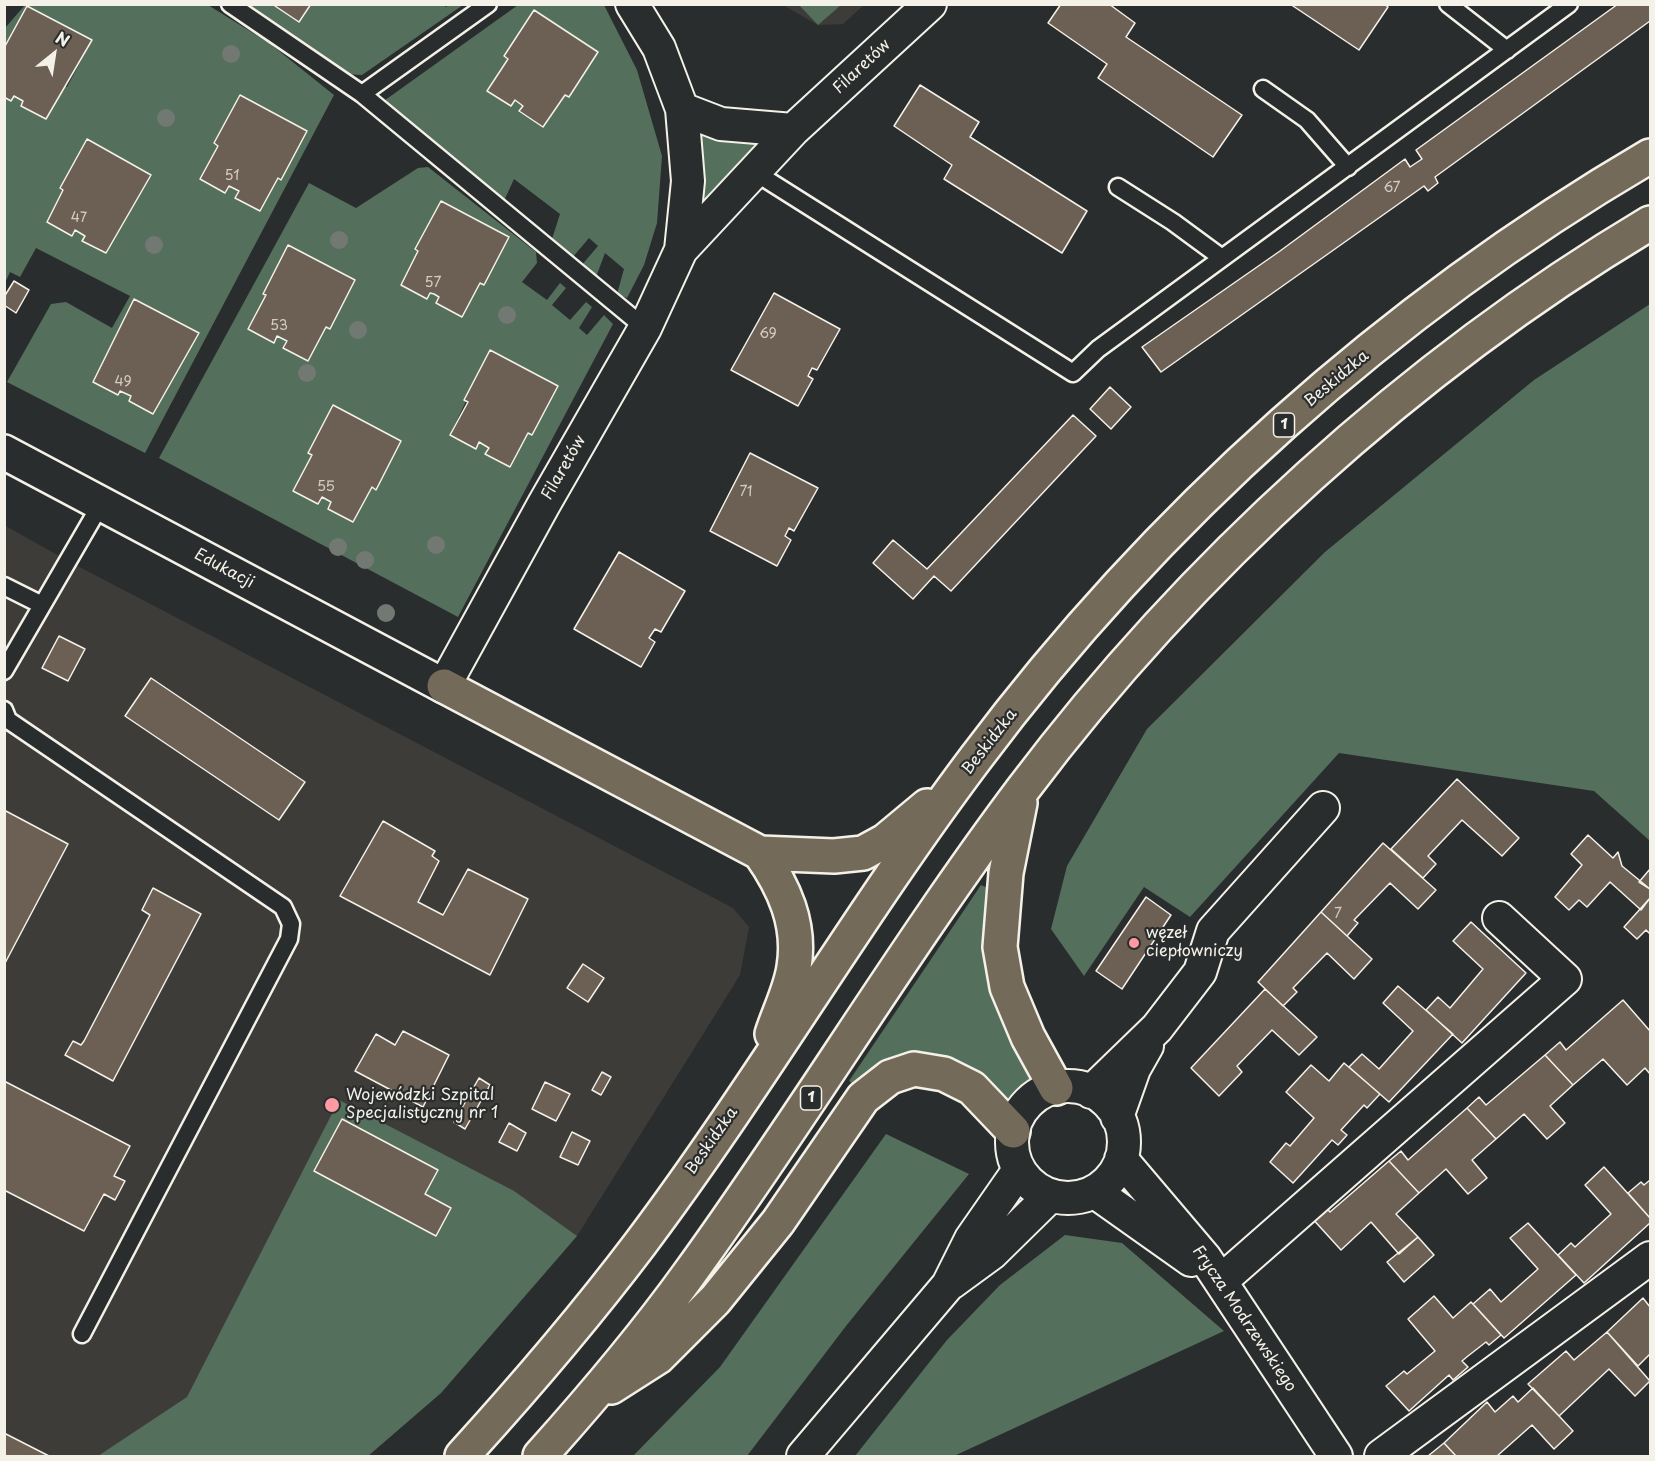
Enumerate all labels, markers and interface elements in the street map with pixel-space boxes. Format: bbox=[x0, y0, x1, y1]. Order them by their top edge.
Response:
north arrow bbox=[24, 24, 84, 84]
text: N bbox=[52, 25, 74, 52]
street label: Filaretów bbox=[829, 36, 895, 98]
house number: 51 bbox=[225, 168, 239, 184]
house number: 67 bbox=[1383, 180, 1401, 196]
house number: 47 bbox=[71, 210, 87, 226]
house number: 57 bbox=[425, 275, 441, 291]
house number: 53 bbox=[270, 318, 288, 334]
house number: 69 bbox=[759, 326, 777, 342]
street label: Beskidzka bbox=[1301, 347, 1373, 411]
house number: 49 bbox=[114, 374, 132, 390]
road number: 1 bbox=[1274, 413, 1294, 437]
street label: Filaretów bbox=[538, 432, 590, 504]
house number: 55 bbox=[317, 479, 335, 495]
house number: 71 bbox=[739, 484, 753, 500]
street label: Edukacji bbox=[191, 545, 257, 593]
street label: Beskidzka bbox=[958, 705, 1022, 779]
house number: 7 bbox=[1334, 906, 1342, 922]
place label: węzeł ciepłowniczy bbox=[1146, 924, 1243, 962]
marker: węzeł ciepłowniczy bbox=[1127, 936, 1141, 950]
place label: Wojewódzki Szpital Specjalistyczny nr 1 bbox=[346, 1086, 498, 1124]
road number: 1 bbox=[800, 1086, 822, 1110]
marker: Wojewódzki Szpital Specjalistyczny nr 1 bbox=[323, 1096, 341, 1114]
street label: Beskidzka bbox=[682, 1104, 742, 1178]
street label: Frycza Modrzewskiego bbox=[1188, 1242, 1300, 1396]

